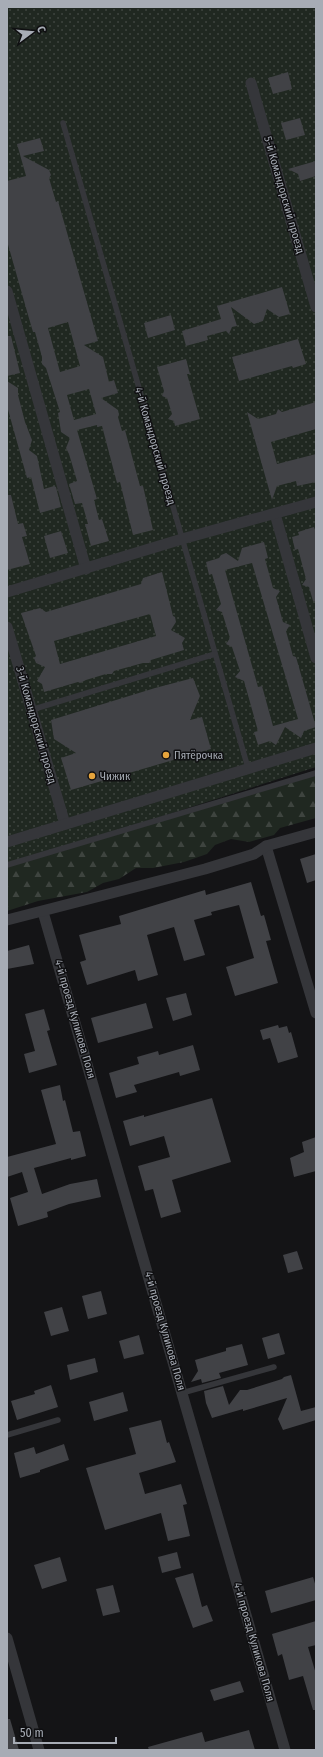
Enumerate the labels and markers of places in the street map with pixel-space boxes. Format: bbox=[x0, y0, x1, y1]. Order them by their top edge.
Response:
place label: Пятёрочка bbox=[174, 749, 223, 762]
marker: Пятёрочка bbox=[161, 750, 171, 760]
place label: Чижик bbox=[100, 770, 131, 783]
marker: Чижик bbox=[87, 771, 97, 781]

